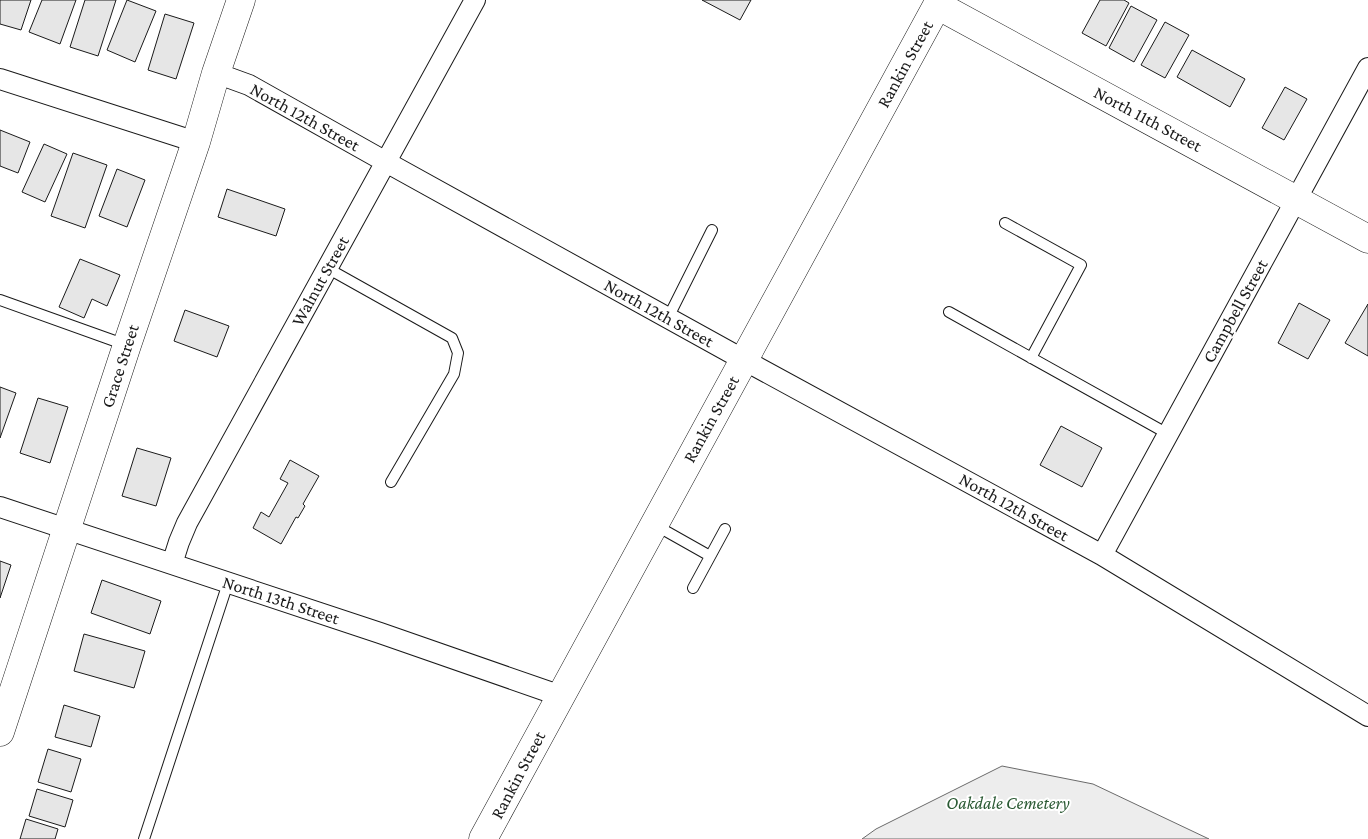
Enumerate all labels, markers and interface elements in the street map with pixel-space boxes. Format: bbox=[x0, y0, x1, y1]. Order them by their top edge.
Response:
street label: Rankin Street bbox=[873, 16, 938, 111]
street label: North 12th Street bbox=[247, 79, 364, 156]
street label: North 11th Street bbox=[1091, 82, 1206, 156]
street label: Walnut Street bbox=[287, 232, 353, 329]
street label: Campbell Street bbox=[1198, 255, 1272, 366]
street label: North 12th Street bbox=[601, 275, 718, 352]
street label: Grace Street bbox=[97, 321, 143, 410]
street label: Rankin Street bbox=[679, 371, 744, 466]
street label: North 12th Street bbox=[956, 469, 1073, 546]
street label: North 13th Street bbox=[220, 572, 343, 629]
street label: Rankin Street bbox=[487, 727, 550, 822]
park label: Oakdale Cemetery bbox=[946, 793, 1070, 813]

